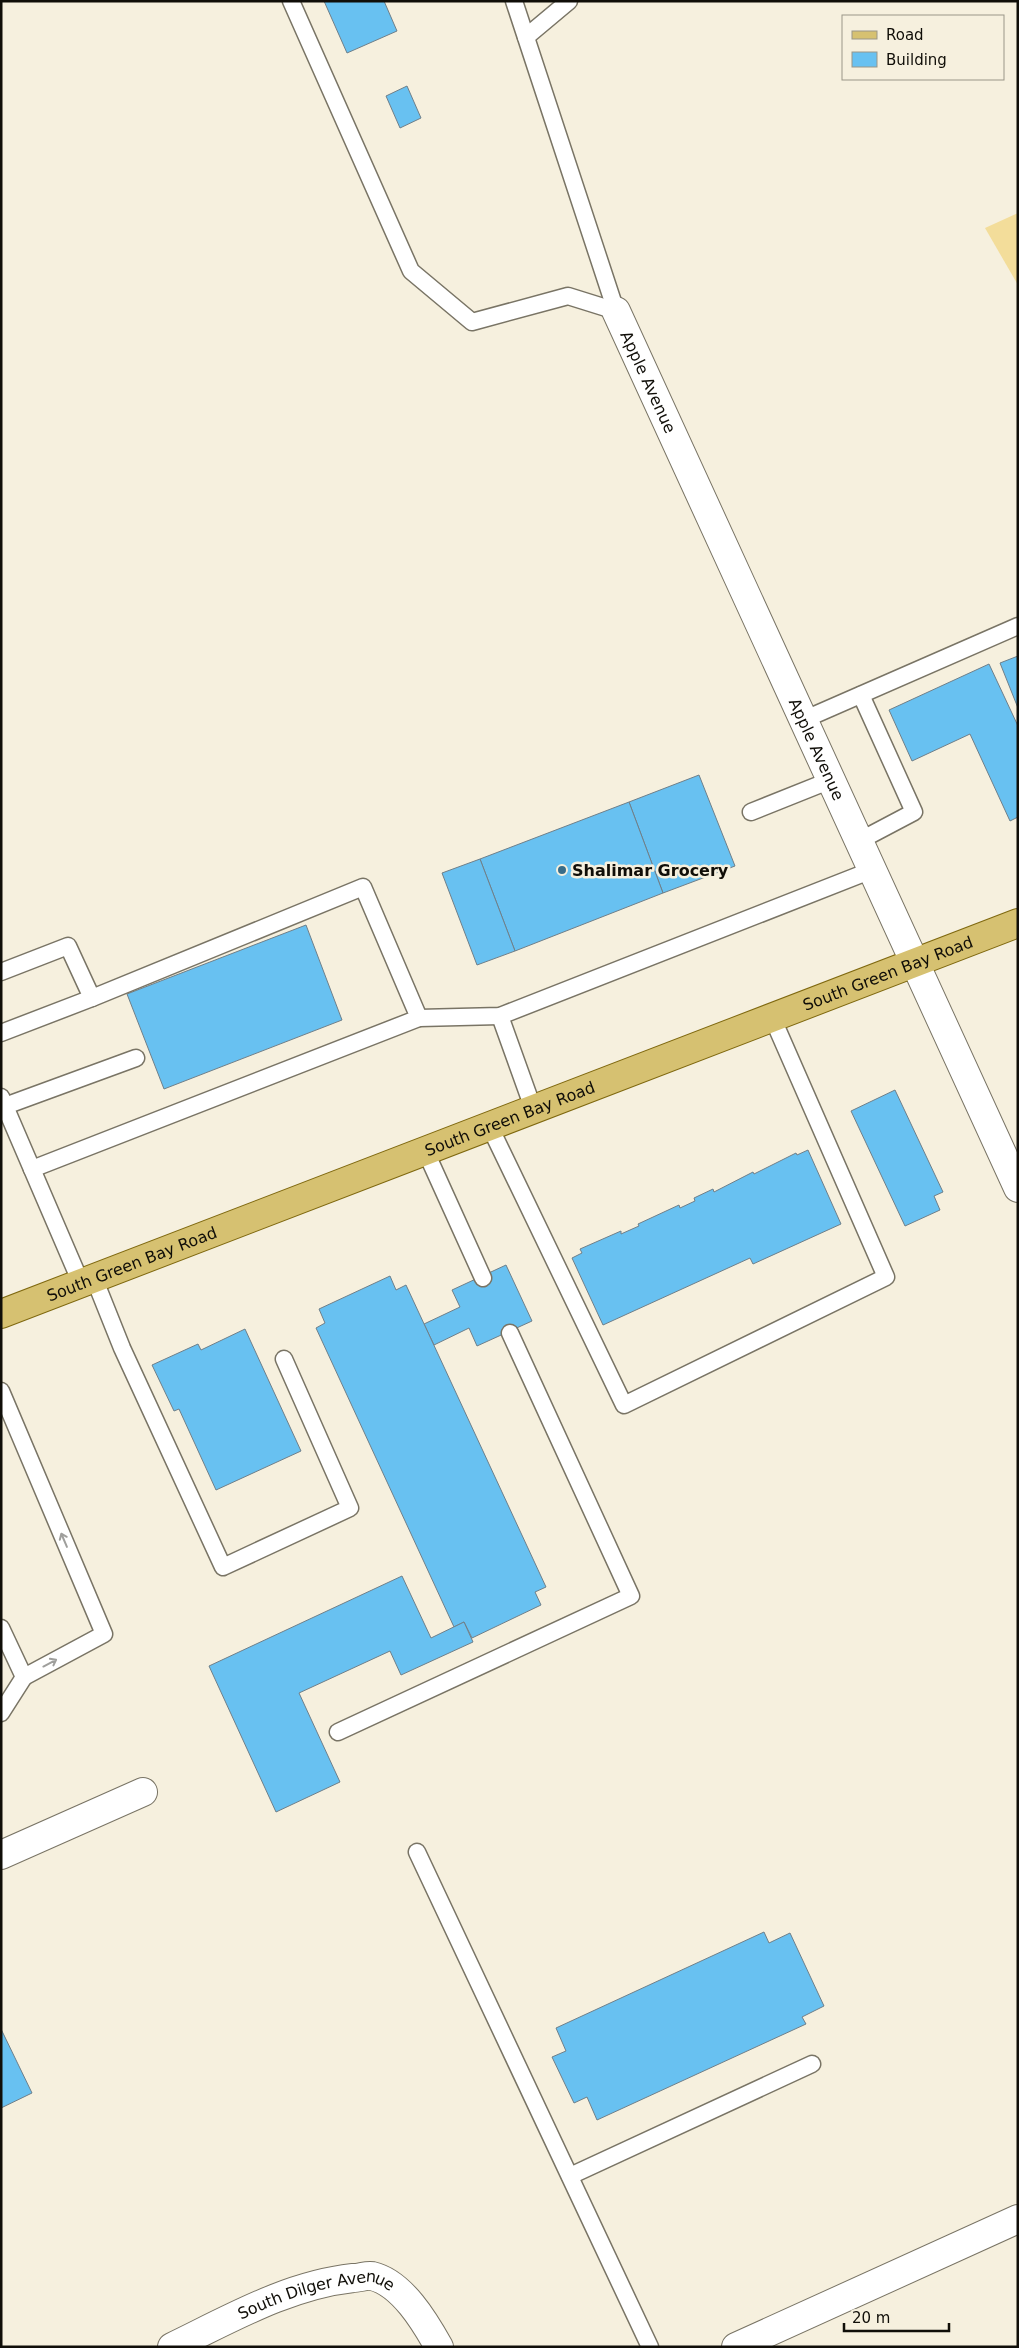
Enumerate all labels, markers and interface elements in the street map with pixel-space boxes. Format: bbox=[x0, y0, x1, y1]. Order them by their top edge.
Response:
legend bbox=[842, 15, 1004, 80]
text: Road bbox=[886, 26, 924, 44]
text: Building bbox=[886, 51, 947, 69]
street label: Apple Avenue bbox=[616, 328, 680, 436]
street label: Apple Avenue bbox=[785, 695, 848, 803]
place label: Shalimar Grocery bbox=[572, 861, 729, 880]
marker: Shalimar Grocery bbox=[556, 864, 568, 876]
street label: South Green Bay Road bbox=[800, 932, 976, 1015]
street label: South Green Bay Road bbox=[422, 1078, 598, 1160]
street label: South Green Bay Road bbox=[44, 1223, 220, 1306]
one-way arrow bbox=[59, 1533, 69, 1548]
one-way arrow bbox=[43, 1657, 57, 1667]
street label: South Dilger Avenue bbox=[235, 2266, 398, 2323]
scale bar bbox=[844, 2300, 949, 2332]
text: 20 m bbox=[852, 2309, 890, 2327]

